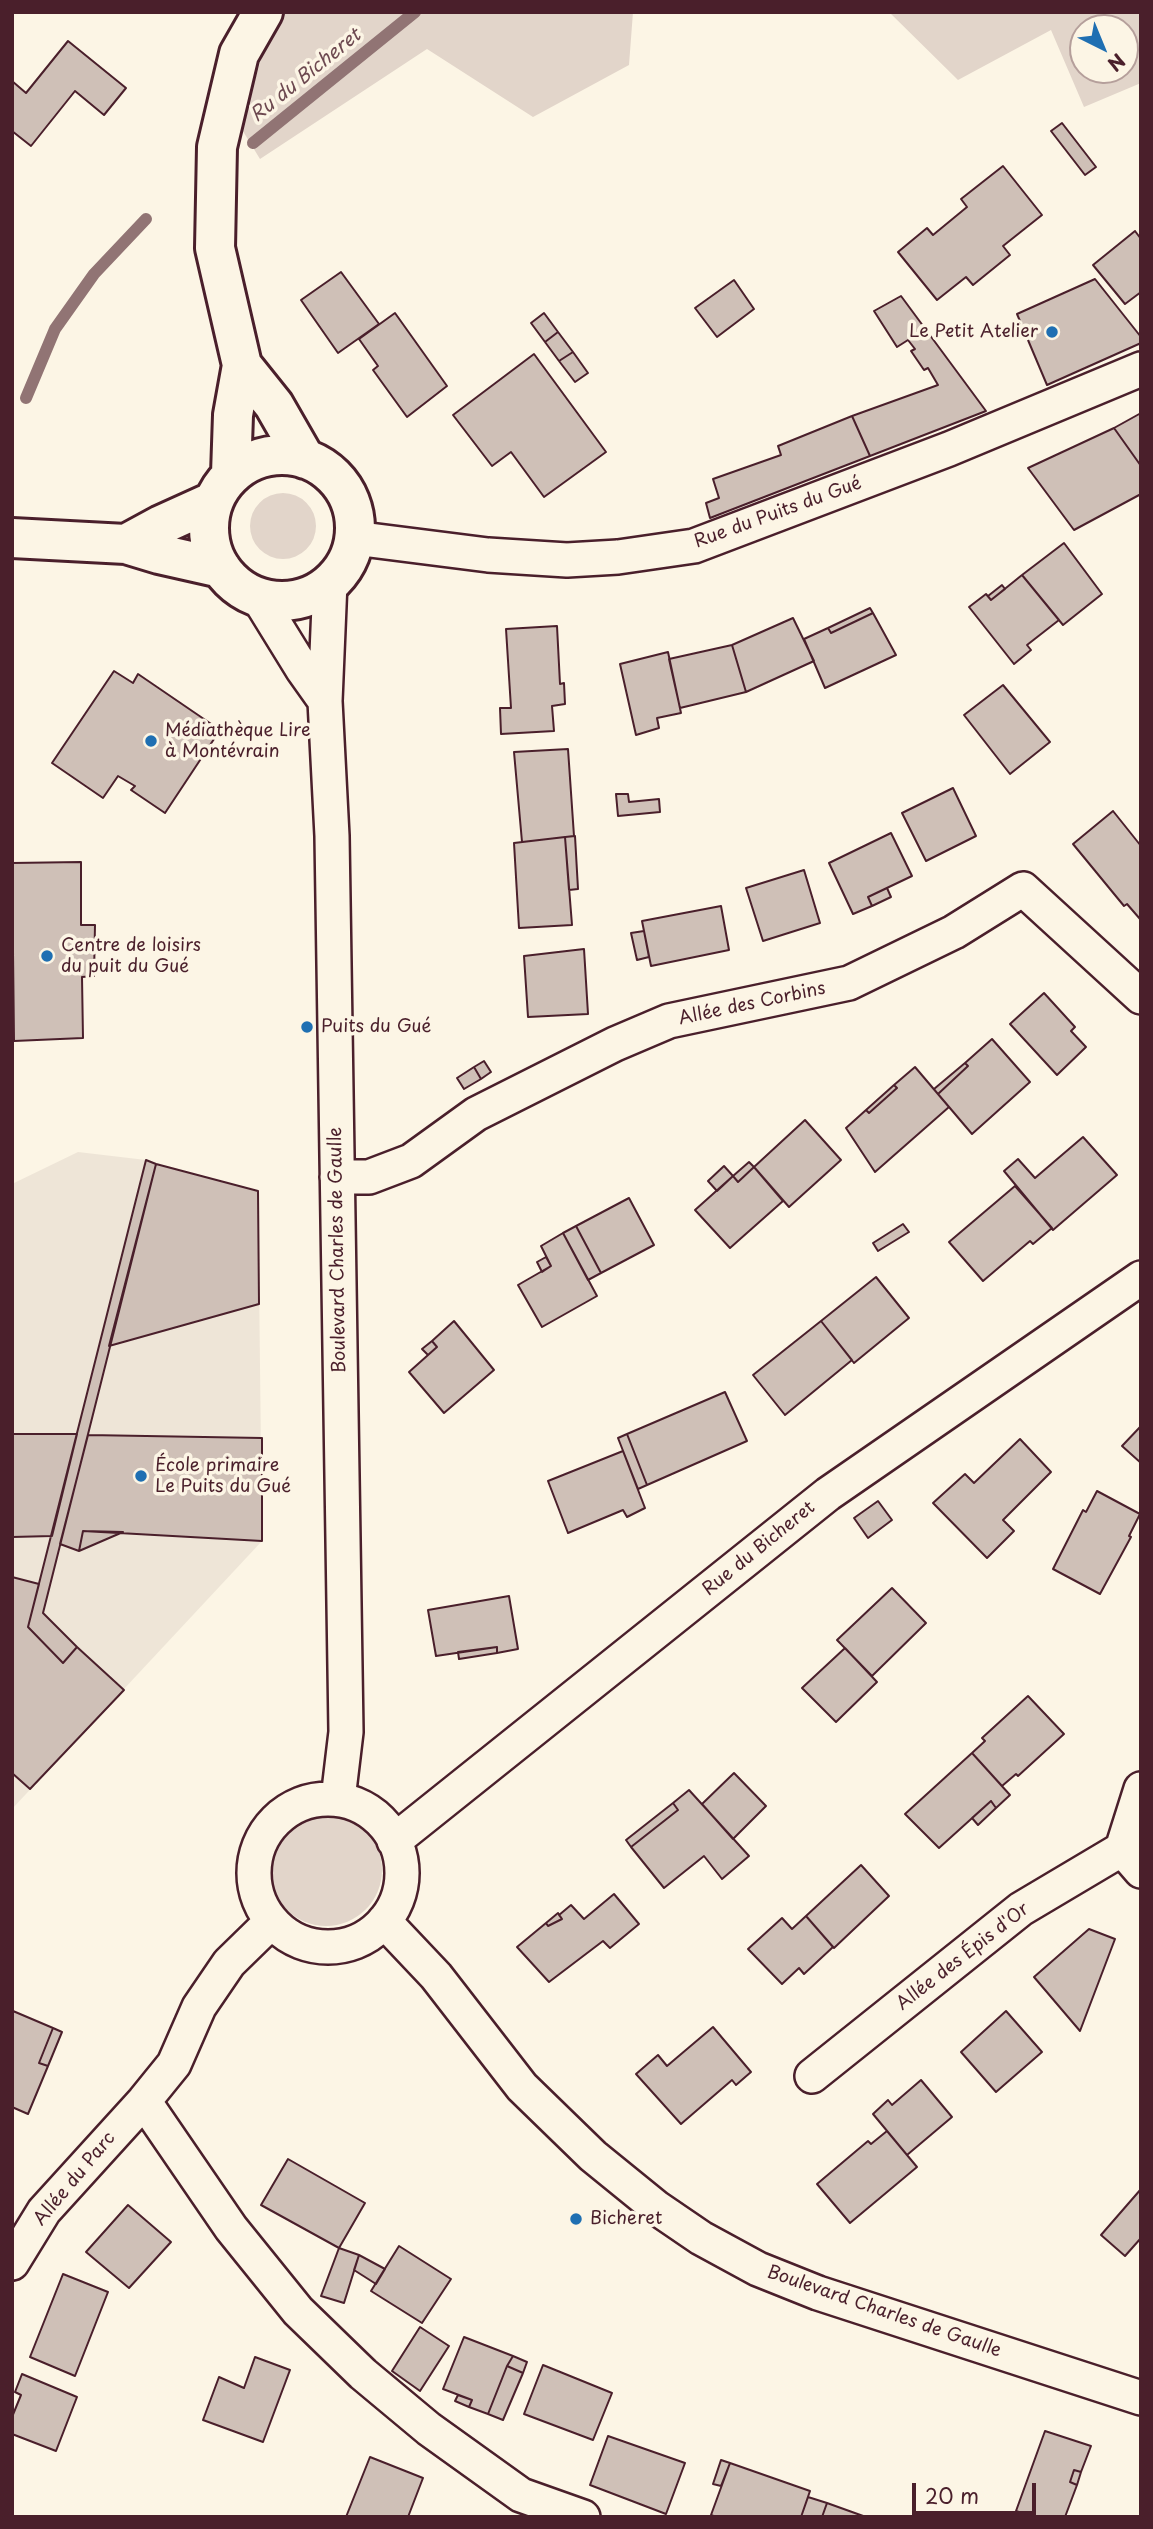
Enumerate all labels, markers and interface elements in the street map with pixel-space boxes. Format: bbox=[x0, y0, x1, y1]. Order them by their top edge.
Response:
north arrow bbox=[1069, 14, 1139, 84]
water label: Ru du Bicheret bbox=[246, 25, 366, 127]
text: N bbox=[1102, 48, 1132, 78]
place label: Le Petit Atelier bbox=[909, 321, 1038, 343]
marker: Le Petit Atelier bbox=[1044, 324, 1060, 340]
street label: Rue du Puits du Gué bbox=[691, 473, 865, 553]
place label: Médiathèque Lire à Montévrain bbox=[165, 720, 311, 762]
marker: Médiathèque Lire à Montévrain bbox=[143, 733, 159, 749]
place label: Centre de loisirs du puit du Gué bbox=[61, 935, 201, 978]
marker: Centre de loisirs du puit du Gué bbox=[39, 948, 55, 964]
street label: Allée des Corbins bbox=[677, 978, 827, 1030]
place label: Puits du Gué bbox=[321, 1016, 431, 1038]
marker: Puits du Gué bbox=[299, 1019, 315, 1035]
street label: Boulevard Charles de Gaulle bbox=[325, 1127, 351, 1373]
place label: École primaire Le Puits du Gué bbox=[155, 1455, 291, 1498]
marker: École primaire Le Puits du Gué bbox=[133, 1468, 149, 1484]
street label: Rue du Bicheret bbox=[698, 1497, 820, 1601]
street label: Allée des Épis d'Or bbox=[892, 1899, 1034, 2015]
street label: Allée du Parc bbox=[30, 2128, 120, 2230]
place label: Bicheret bbox=[590, 2208, 662, 2230]
marker: Bicheret bbox=[568, 2211, 584, 2227]
street label: Boulevard Charles de Gaulle bbox=[764, 2262, 1004, 2362]
scale bar bbox=[915, 2470, 1039, 2514]
text: 20 m bbox=[925, 2479, 979, 2511]

